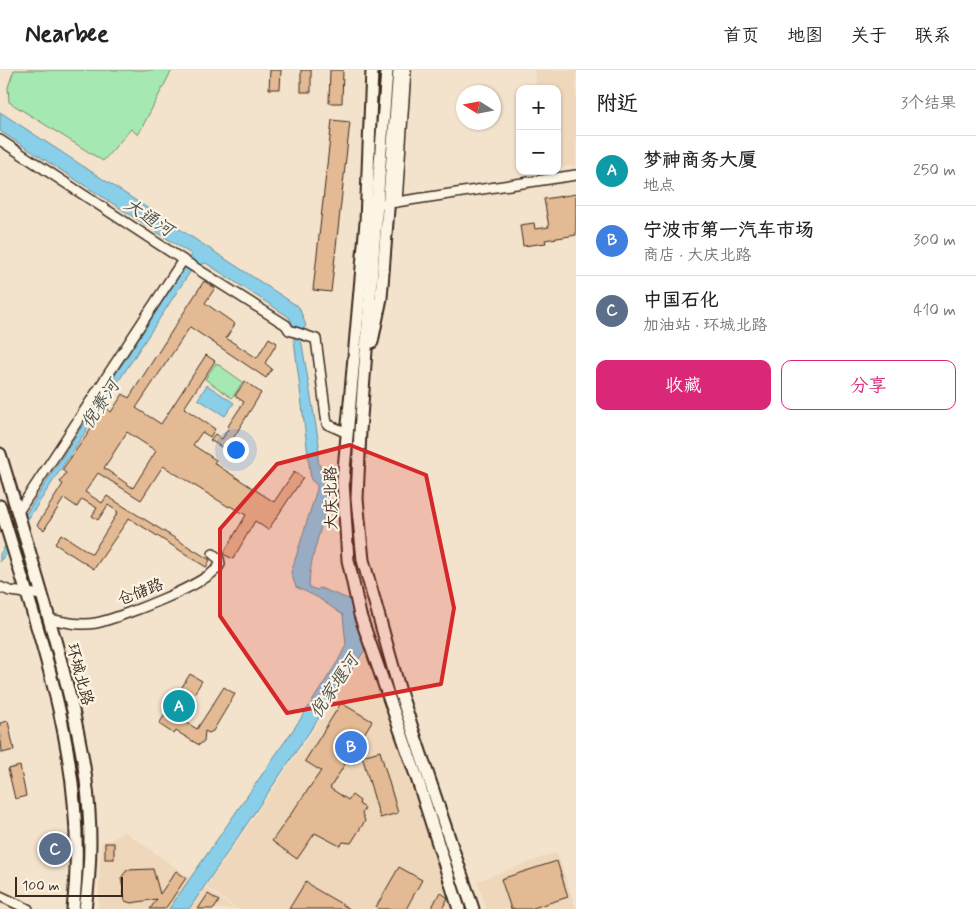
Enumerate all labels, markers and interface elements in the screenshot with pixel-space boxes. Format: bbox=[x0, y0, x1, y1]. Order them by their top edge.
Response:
text: Nearbee bbox=[25, 19, 109, 50]
text: 首页 bbox=[723, 24, 759, 48]
text: 地图 bbox=[787, 24, 823, 48]
text: 关于 bbox=[851, 24, 887, 48]
text: 联系 bbox=[915, 24, 951, 48]
north arrow bbox=[456, 85, 501, 130]
map controls bbox=[516, 85, 561, 175]
button: + bbox=[516, 85, 561, 130]
text: 附近 bbox=[596, 90, 638, 118]
text: 3个结果 bbox=[901, 93, 956, 114]
button: − bbox=[516, 130, 561, 175]
text: 梦神商务大厦 bbox=[643, 148, 757, 173]
text: A bbox=[607, 160, 617, 181]
text: 250 m bbox=[913, 160, 956, 181]
text: 地点 bbox=[643, 175, 675, 196]
water label: 大通河 bbox=[119, 193, 180, 244]
text: 宁波市第一汽车市场 bbox=[643, 218, 814, 243]
text: B bbox=[607, 230, 617, 251]
text: 300 m bbox=[913, 230, 956, 251]
text: 商店 · 大庆北路 bbox=[643, 245, 751, 266]
text: 中国石化 bbox=[643, 288, 719, 313]
text: C bbox=[606, 300, 618, 321]
text: 410 m bbox=[913, 300, 956, 321]
text: 加油站 · 环城北路 bbox=[643, 315, 767, 336]
button: 收藏 bbox=[596, 360, 771, 410]
button: 分享 bbox=[781, 360, 956, 410]
water label: 倪赛河 bbox=[76, 373, 127, 434]
your location bbox=[223, 437, 249, 463]
street label: 大庆北路 bbox=[320, 466, 343, 530]
street label: 仓储路 bbox=[114, 574, 167, 611]
street label: 环城北路 bbox=[61, 641, 98, 708]
water label: 倪家堰河 bbox=[305, 648, 367, 723]
pin: A bbox=[163, 687, 195, 725]
pin: B bbox=[335, 728, 367, 766]
pin: C bbox=[39, 830, 71, 868]
scale bar bbox=[15, 874, 122, 897]
text: 100 m bbox=[22, 877, 60, 895]

